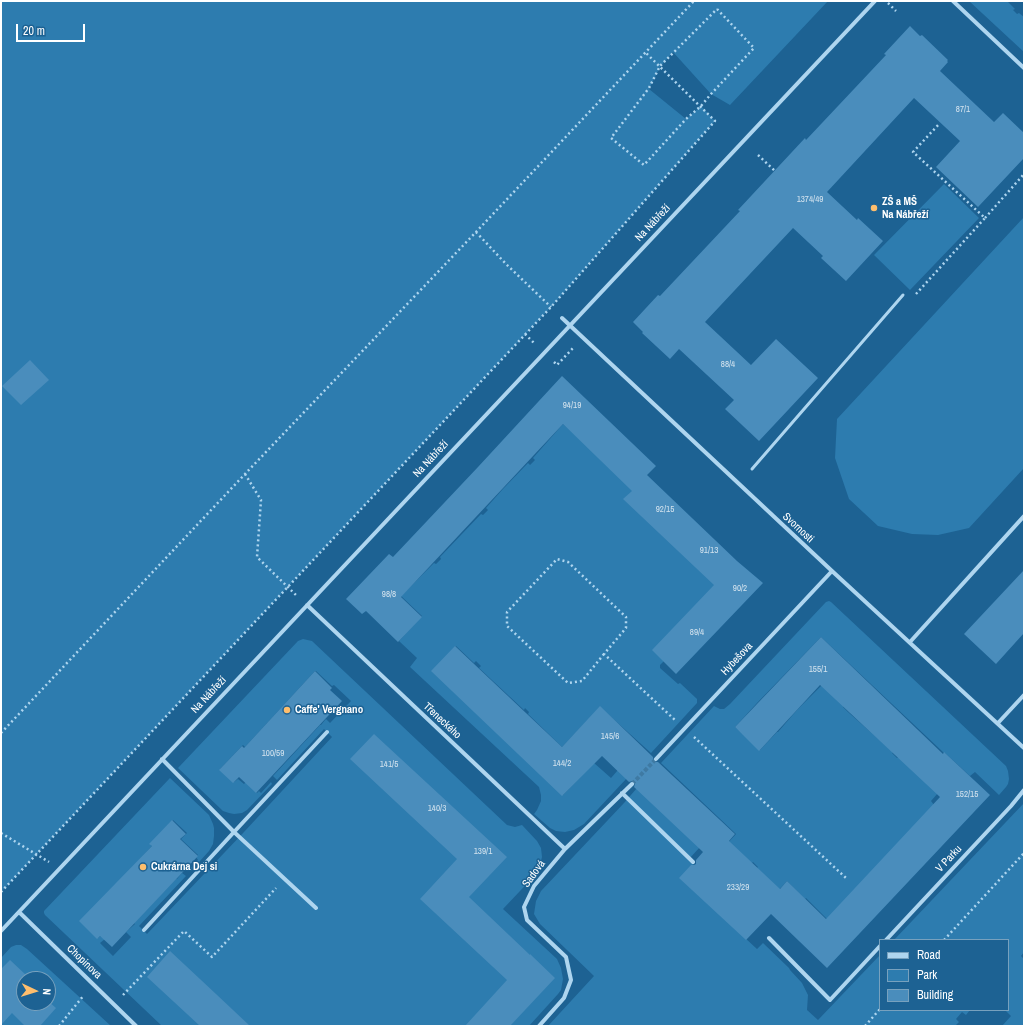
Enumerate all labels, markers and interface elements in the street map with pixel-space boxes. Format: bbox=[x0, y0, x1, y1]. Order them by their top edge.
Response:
scale bar bbox=[18, 16, 87, 42]
text: 20 m bbox=[23, 23, 45, 39]
house number: 87/1 bbox=[956, 105, 970, 115]
house number: 1374/49 bbox=[797, 195, 823, 205]
place label: ZŠ a MŠ Na Nábřeží bbox=[882, 195, 929, 221]
street label: Na Nábřeží bbox=[633, 202, 673, 244]
marker: ZŠ a MŠ Na Nábřeží bbox=[869, 203, 879, 213]
house number: 88/4 bbox=[721, 360, 735, 370]
house number: 94/19 bbox=[563, 401, 581, 411]
street label: Na Nábřeží bbox=[411, 438, 451, 480]
house number: 92/15 bbox=[656, 505, 674, 515]
street label: Svornosti bbox=[780, 510, 816, 546]
house number: 91/13 bbox=[700, 546, 718, 556]
house number: 90/2 bbox=[733, 584, 747, 594]
house number: 98/8 bbox=[382, 590, 396, 600]
house number: 89/4 bbox=[690, 628, 704, 638]
street label: Hybešova bbox=[718, 640, 756, 678]
house number: 155/1 bbox=[809, 665, 827, 675]
street label: Na Nábřeží bbox=[189, 674, 229, 716]
street label: Třeneckého bbox=[420, 700, 464, 742]
place label: Caffe' Vergnano bbox=[295, 703, 363, 717]
marker: Caffe' Vergnano bbox=[282, 705, 292, 715]
house number: 145/6 bbox=[601, 732, 619, 742]
house number: 100/59 bbox=[262, 749, 284, 759]
house number: 144/2 bbox=[553, 759, 571, 769]
house number: 141/5 bbox=[380, 760, 398, 770]
house number: 152/15 bbox=[956, 790, 978, 800]
house number: 140/3 bbox=[428, 804, 446, 814]
street label: V Parku bbox=[933, 843, 965, 875]
house number: 139/1 bbox=[474, 847, 492, 857]
street label: Sadová bbox=[520, 858, 548, 890]
place label: Cukrárna Dej si bbox=[151, 860, 217, 874]
marker: Cukrárna Dej si bbox=[138, 862, 148, 872]
house number: 233/29 bbox=[727, 883, 749, 893]
legend bbox=[879, 939, 1009, 1011]
street label: Chopinova bbox=[64, 942, 104, 982]
text: Road bbox=[917, 947, 941, 963]
text: Park bbox=[917, 967, 937, 983]
north arrow bbox=[16, 971, 56, 1011]
text: Building bbox=[917, 987, 953, 1003]
text: N bbox=[40, 988, 54, 995]

